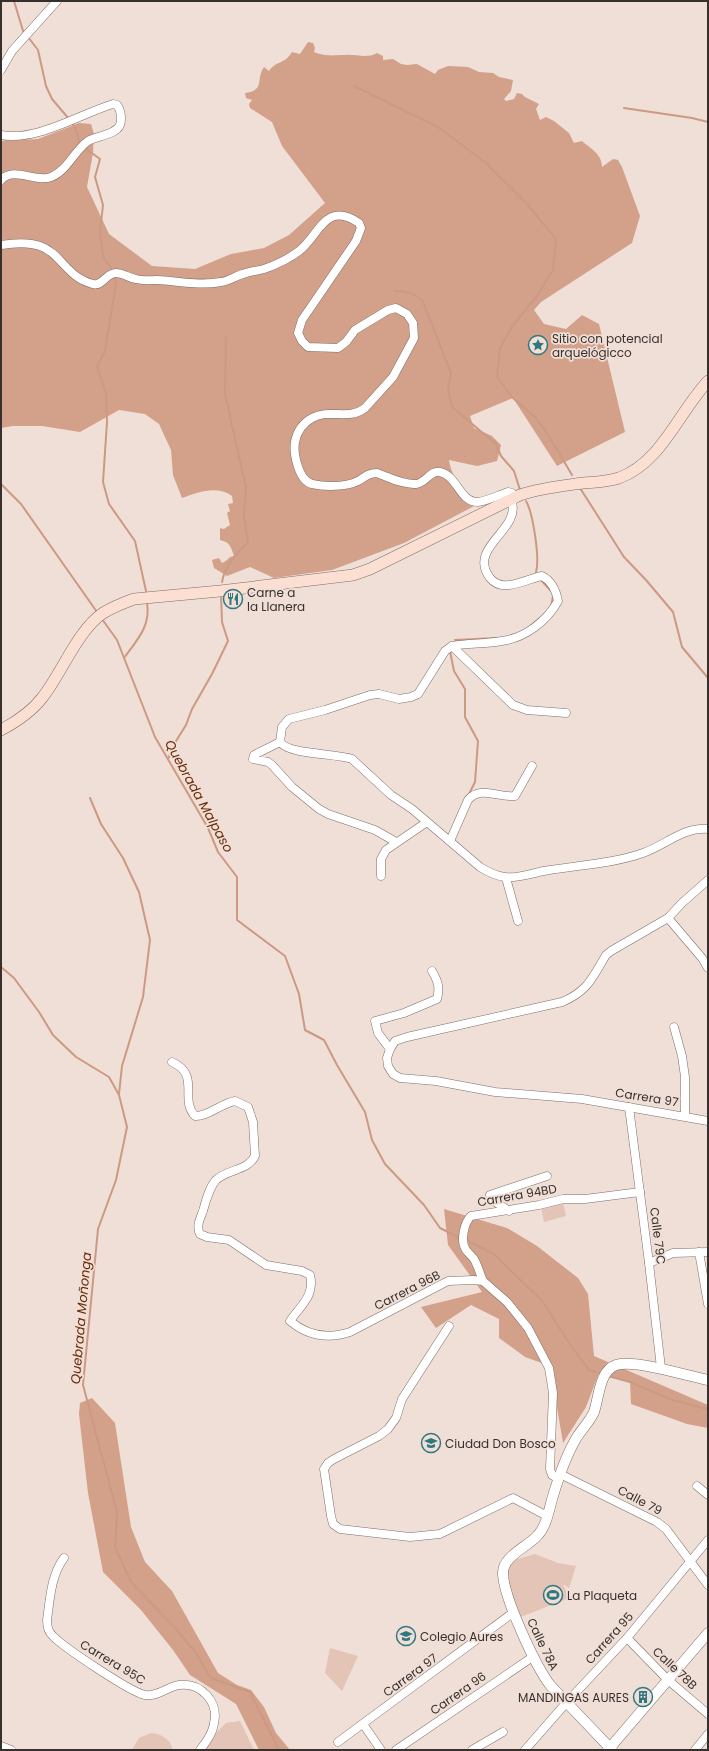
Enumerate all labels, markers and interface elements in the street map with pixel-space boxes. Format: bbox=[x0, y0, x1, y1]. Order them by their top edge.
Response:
place label: Sitio con potencial arquelógicco bbox=[552, 330, 663, 361]
place icon: Sitio con potencial arquelógicco bbox=[527, 334, 549, 356]
place label: Carne a la Llanera bbox=[247, 584, 305, 615]
restaurant icon: Carne a la Llanera bbox=[222, 588, 244, 610]
water label: Quebrada Malpaso bbox=[160, 736, 238, 856]
street label: Carrera 97 bbox=[614, 1084, 680, 1110]
street label: Carrera 94BD bbox=[476, 1180, 558, 1210]
street label: Calle 79C bbox=[646, 1207, 670, 1265]
water label: Quebrada Moñonga bbox=[66, 1251, 96, 1385]
street label: Carrera 96B bbox=[371, 1266, 443, 1314]
school or university icon: Ciudad Don Bosco bbox=[420, 1432, 442, 1454]
place label: Ciudad Don Bosco bbox=[445, 1435, 556, 1452]
street label: Calle 79 bbox=[615, 1481, 665, 1519]
sports icon: La Plaqueta bbox=[542, 1584, 564, 1606]
place label: La Plaqueta bbox=[567, 1587, 637, 1604]
street label: Carrera 95 bbox=[581, 1608, 637, 1668]
street label: Calle 78A bbox=[523, 1615, 563, 1673]
school or university icon: Colegio Aures bbox=[395, 1625, 417, 1647]
place label: Colegio Aures bbox=[420, 1628, 503, 1645]
street label: Carrera 95C bbox=[77, 1636, 149, 1688]
street label: Calle 78B bbox=[649, 1643, 701, 1693]
street label: Carrera 97 bbox=[379, 1649, 441, 1701]
street label: Carrera 96 bbox=[427, 1667, 489, 1719]
building icon: MANDINGAS AURES bbox=[632, 1686, 654, 1708]
place label: MANDINGAS AURES bbox=[518, 1689, 629, 1706]

